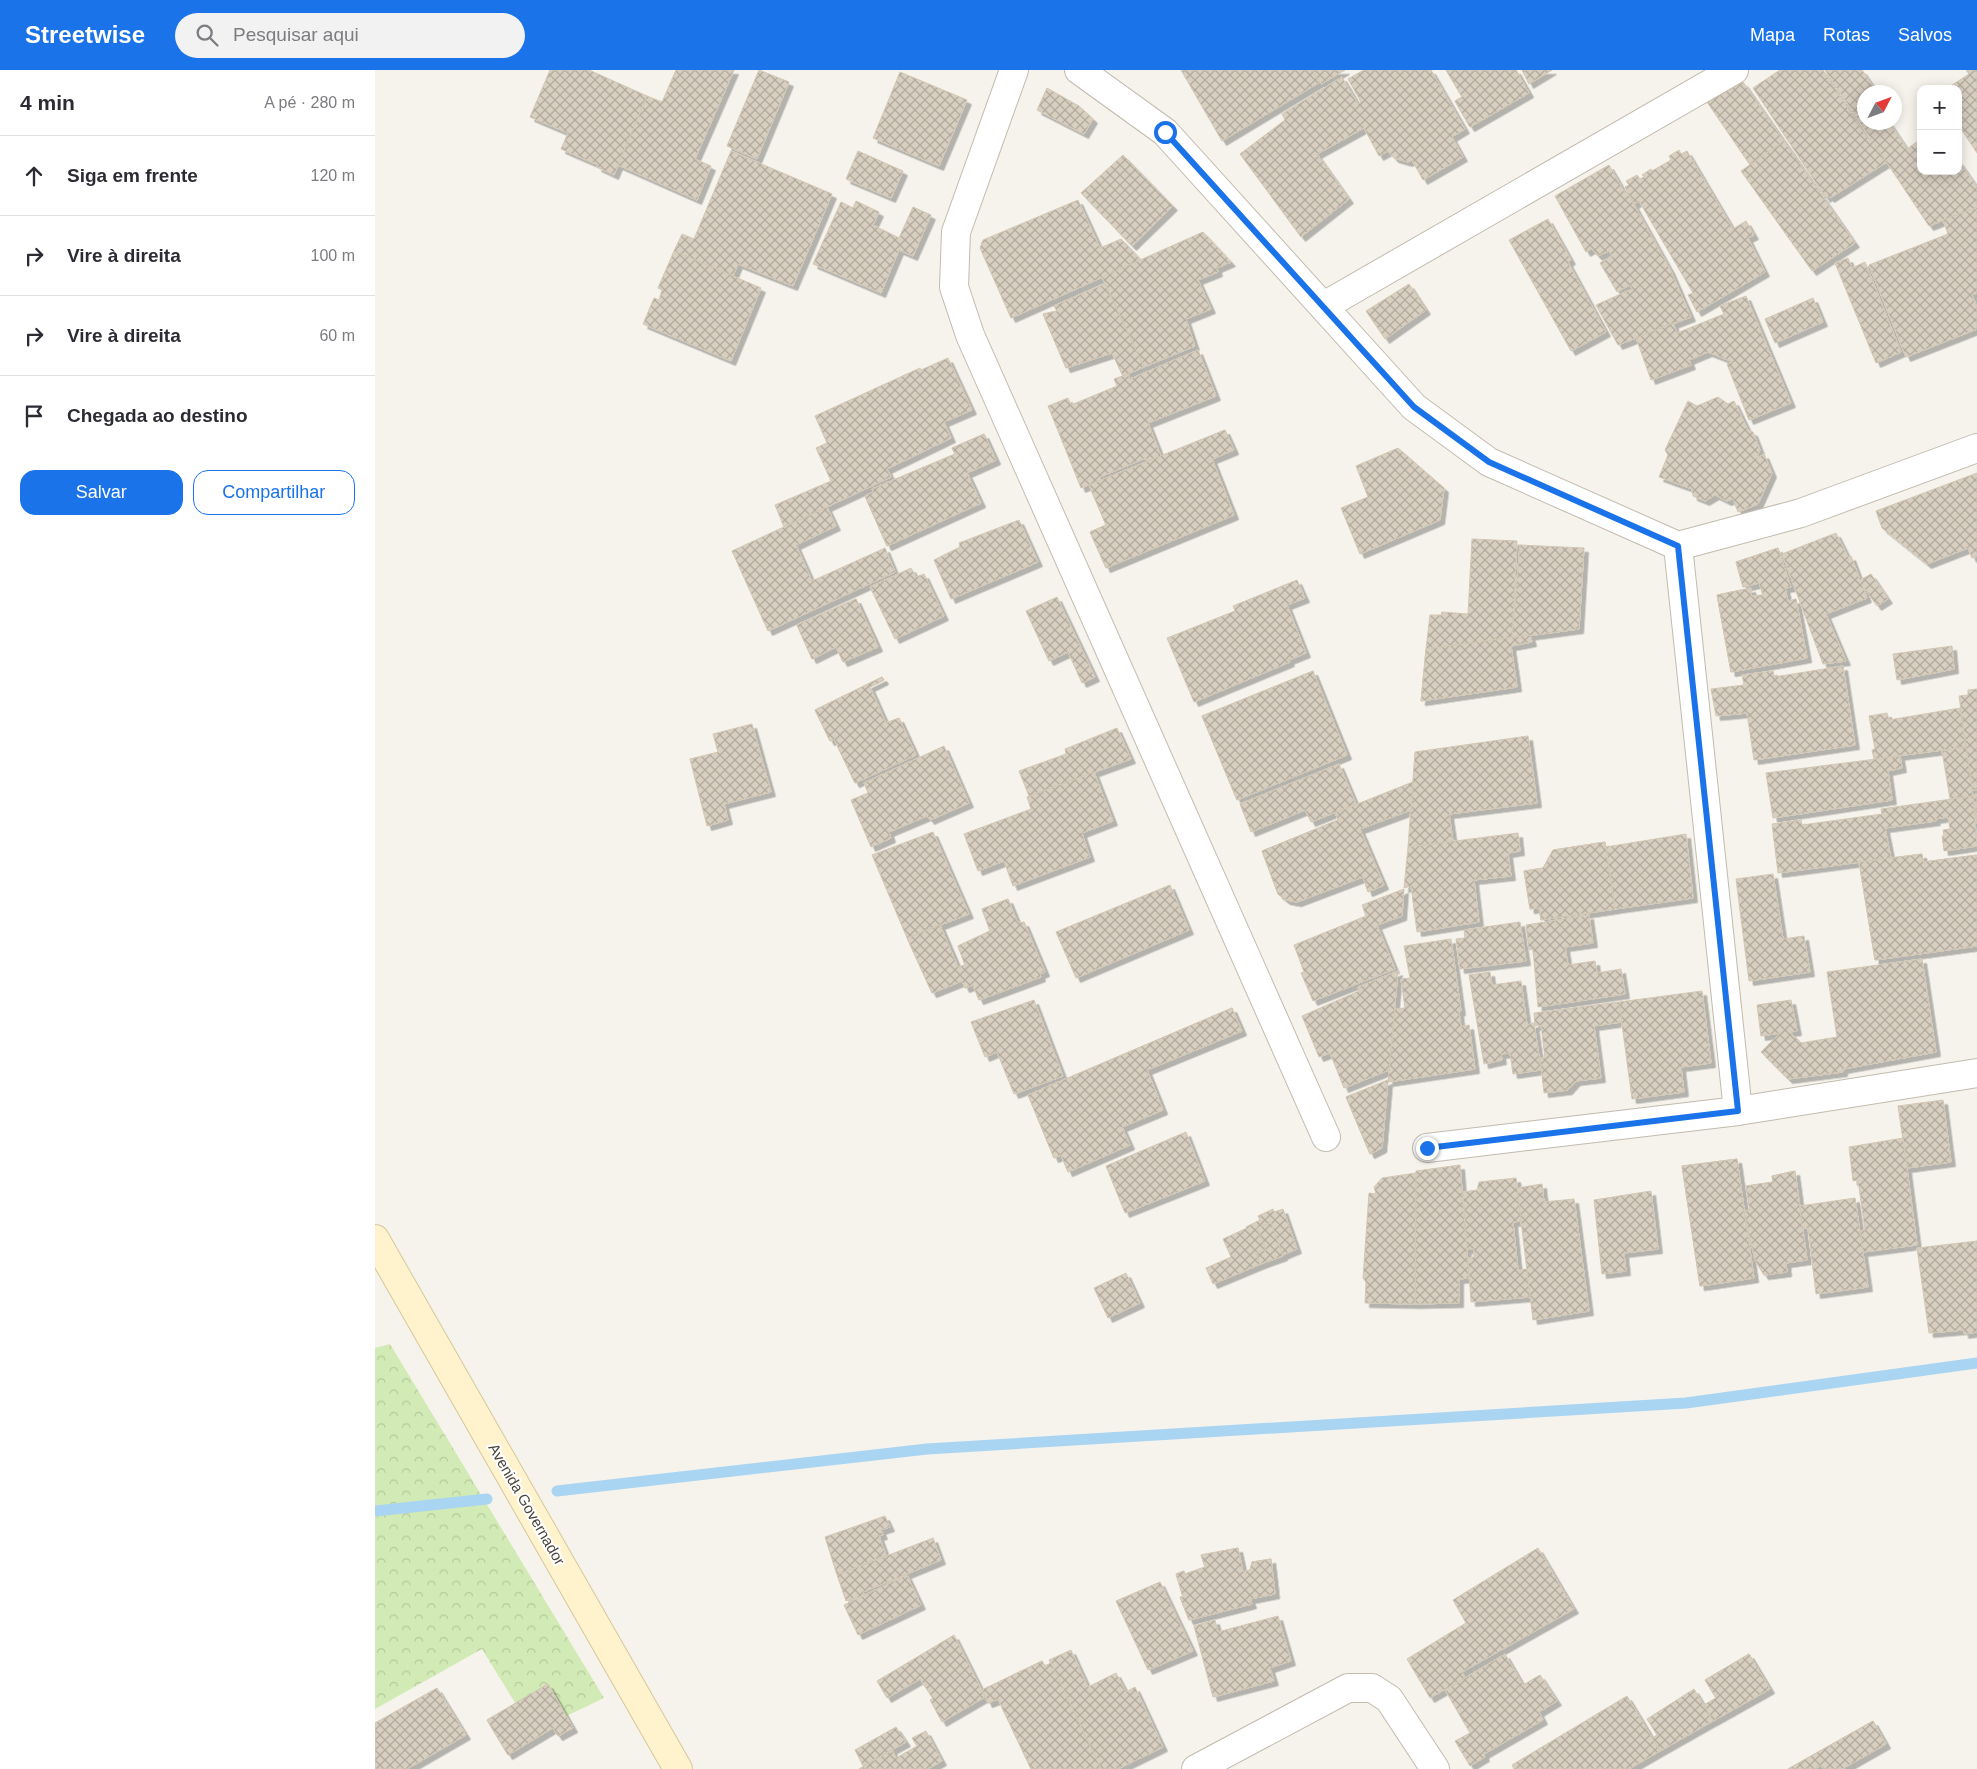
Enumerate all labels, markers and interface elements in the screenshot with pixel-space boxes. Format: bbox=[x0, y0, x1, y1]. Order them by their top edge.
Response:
search box bbox=[175, 13, 525, 58]
text: Streetwise bbox=[25, 21, 145, 48]
icon: search bbox=[193, 21, 221, 49]
text: Pesquisar aqui bbox=[233, 24, 359, 45]
text: Mapa bbox=[1750, 25, 1795, 45]
text: Rotas bbox=[1823, 25, 1870, 45]
text: Salvos bbox=[1898, 25, 1952, 45]
north arrow bbox=[1857, 85, 1902, 130]
map controls bbox=[1917, 85, 1962, 175]
button: + bbox=[1917, 85, 1962, 130]
text: 4 min bbox=[20, 91, 75, 114]
text: A pé · 280 m bbox=[264, 94, 355, 111]
route start bbox=[1154, 121, 1177, 144]
button: − bbox=[1917, 130, 1962, 175]
icon: ahead bbox=[20, 162, 48, 190]
text: Siga em frente bbox=[67, 165, 198, 186]
text: 120 m bbox=[311, 167, 355, 184]
icon: right bbox=[20, 242, 48, 270]
text: Vire à direita bbox=[67, 245, 181, 266]
text: 100 m bbox=[311, 247, 355, 264]
icon: right bbox=[20, 322, 48, 350]
text: Vire à direita bbox=[67, 325, 181, 346]
text: 60 m bbox=[319, 327, 355, 344]
icon: arrive bbox=[20, 402, 48, 430]
text: Chegada ao destino bbox=[67, 405, 248, 426]
button: Salvar bbox=[20, 470, 183, 515]
button: Compartilhar bbox=[193, 470, 355, 515]
route end bbox=[1416, 1137, 1439, 1160]
street label: Avenida Governador bbox=[485, 1440, 569, 1568]

